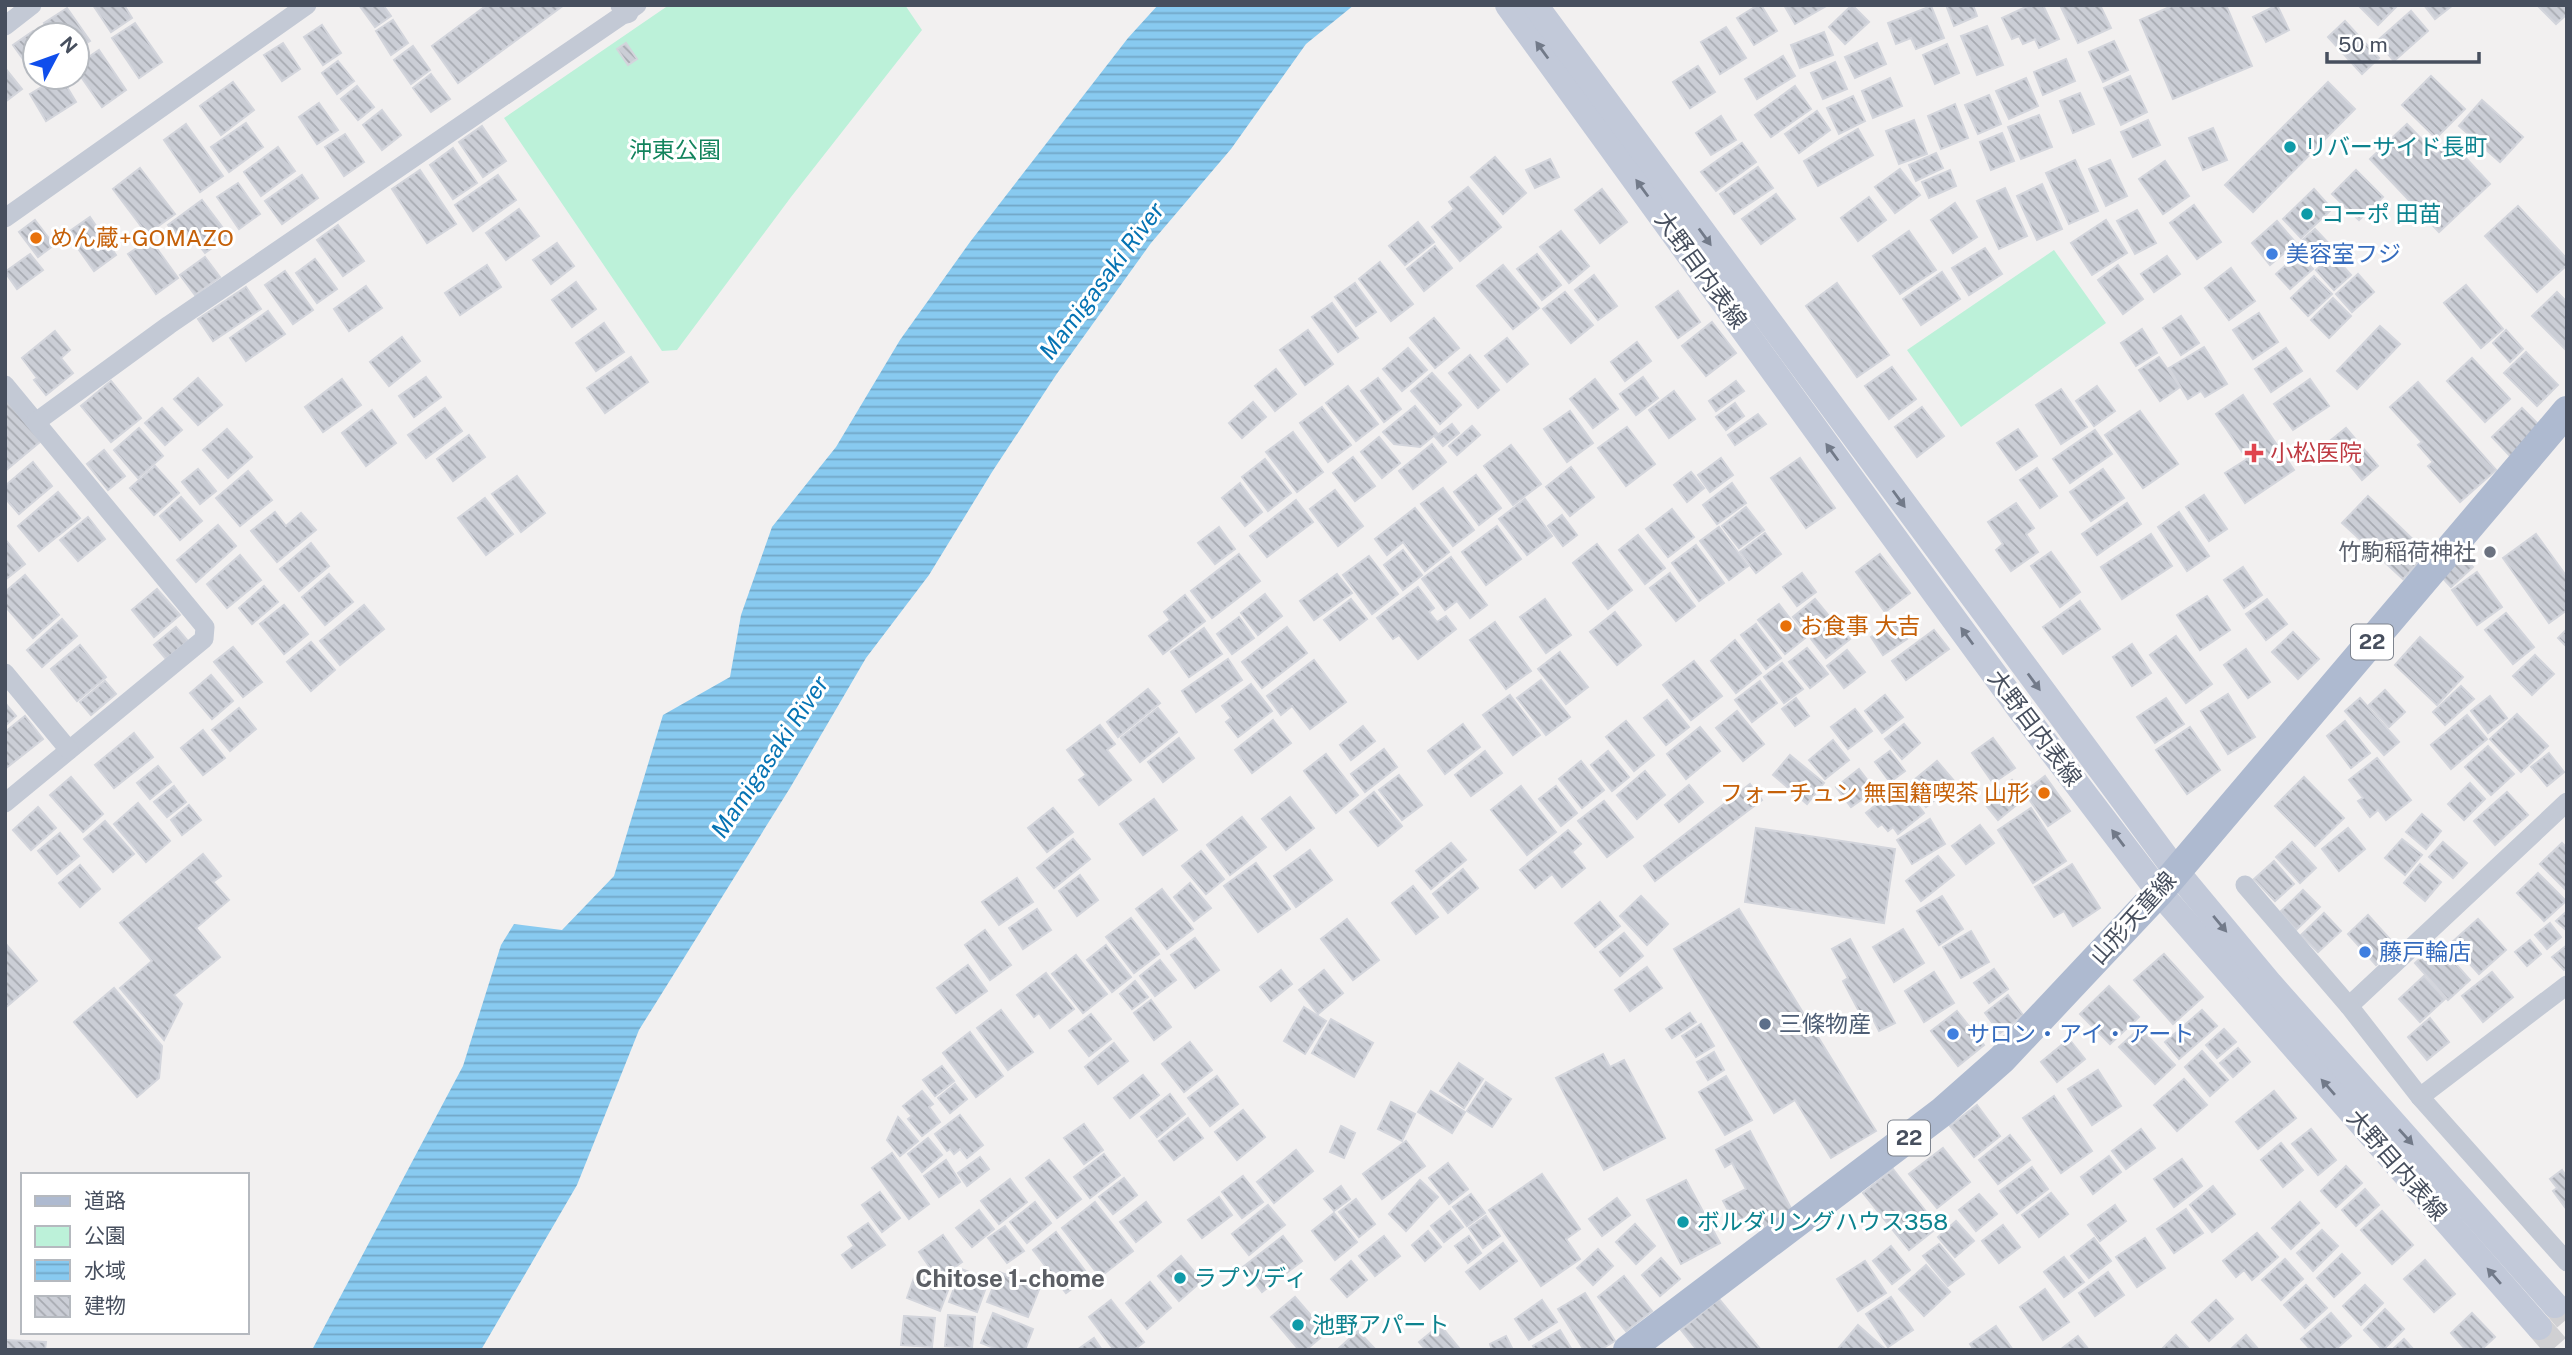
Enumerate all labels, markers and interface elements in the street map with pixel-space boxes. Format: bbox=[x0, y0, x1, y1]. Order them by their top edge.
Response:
north arrow bbox=[21, 21, 91, 91]
scale bar bbox=[2327, 21, 2479, 65]
text: N bbox=[56, 32, 82, 58]
text: 50 m bbox=[2338, 32, 2388, 57]
one-way arrow bbox=[1535, 41, 1549, 59]
place label: リバーサイド長町 bbox=[2304, 133, 2488, 160]
park label: 沖東公園 bbox=[629, 136, 721, 163]
marker: リバーサイド長町 bbox=[2282, 139, 2298, 155]
one-way arrow bbox=[1635, 179, 1649, 197]
water label: Mamigasaki River bbox=[1033, 196, 1170, 364]
place label: コーポ 田苗 bbox=[2321, 200, 2442, 227]
street label: 大野目内表線 bbox=[1650, 206, 1753, 333]
marker: コーポ 田苗 bbox=[2299, 206, 2315, 222]
place label: めん蔵+GOMAZO bbox=[50, 224, 234, 251]
one-way arrow bbox=[1698, 228, 1712, 246]
marker: めん蔵+GOMAZO bbox=[28, 230, 44, 246]
place label: 美容室フジ bbox=[2286, 240, 2401, 267]
marker: 美容室フジ bbox=[2264, 246, 2280, 262]
place label: 小松医院 bbox=[2270, 439, 2362, 466]
marker: 小松医院 bbox=[2244, 443, 2264, 463]
one-way arrow bbox=[1825, 444, 1840, 462]
one-way arrow bbox=[1892, 490, 1906, 508]
place label: 竹駒稲荷神社 bbox=[2338, 538, 2476, 565]
marker: 竹駒稲荷神社 bbox=[2482, 544, 2498, 560]
place label: お食事 大吉 bbox=[1800, 612, 1921, 639]
marker: お食事 大吉 bbox=[1778, 618, 1794, 634]
road number: 22 bbox=[2351, 624, 2393, 660]
one-way arrow bbox=[1960, 627, 1974, 645]
street label: 大野目内表線 bbox=[1983, 664, 2088, 791]
water label: Mamigasaki River bbox=[705, 669, 834, 843]
one-way arrow bbox=[2027, 673, 2041, 691]
place label: フォーチュン 無国籍喫茶 山形 bbox=[1720, 779, 2030, 806]
marker: フォーチュン 無国籍喫茶 山形 bbox=[2036, 785, 2052, 801]
one-way arrow bbox=[2111, 828, 2125, 847]
street label: 山形天童線 bbox=[2084, 866, 2181, 969]
one-way arrow bbox=[2212, 915, 2227, 932]
place label: 藤戸輪店 bbox=[2379, 938, 2471, 965]
marker: 藤戸輪店 bbox=[2357, 944, 2373, 960]
place label: 三條物産 bbox=[1779, 1010, 1871, 1037]
marker: 三條物産 bbox=[1757, 1016, 1773, 1032]
place label: サロン・アイ・アート bbox=[1967, 1020, 2194, 1047]
marker: サロン・アイ・アート bbox=[1945, 1026, 1961, 1042]
one-way arrow bbox=[2321, 1078, 2336, 1095]
street label: 大野目内表線 bbox=[2342, 1104, 2453, 1226]
road number: 22 bbox=[1888, 1120, 1930, 1156]
one-way arrow bbox=[2398, 1129, 2413, 1146]
legend bbox=[21, 1173, 248, 1334]
text: 道路 bbox=[84, 1188, 126, 1213]
place label: ボルダリングハウス358 bbox=[1697, 1208, 1948, 1235]
marker: ボルダリングハウス358 bbox=[1675, 1214, 1691, 1230]
text: 公園 bbox=[84, 1223, 126, 1248]
text: 水域 bbox=[84, 1258, 126, 1283]
district label: Chitose 1-chome bbox=[915, 1264, 1105, 1292]
place label: ラプソディ bbox=[1194, 1264, 1307, 1291]
one-way arrow bbox=[2487, 1267, 2502, 1284]
marker: ラプソディ bbox=[1172, 1270, 1188, 1286]
text: 建物 bbox=[84, 1293, 126, 1318]
place label: 池野アパート bbox=[1312, 1311, 1450, 1338]
marker: 池野アパート bbox=[1290, 1317, 1306, 1333]

